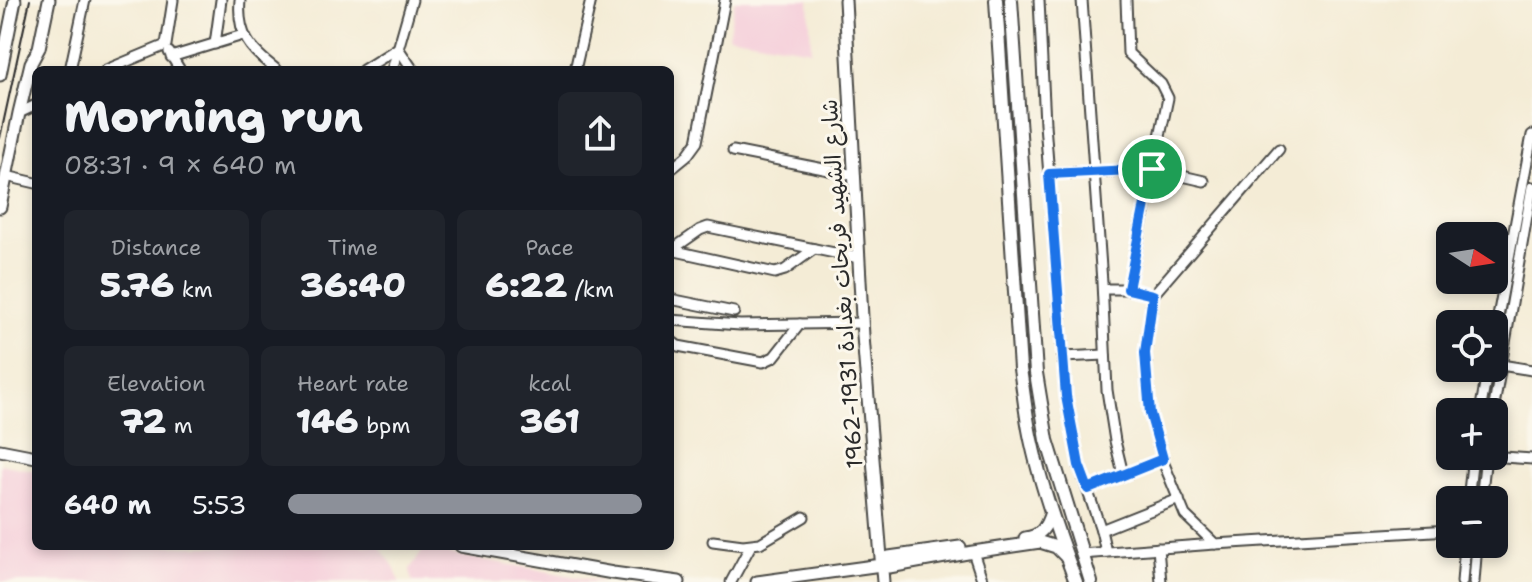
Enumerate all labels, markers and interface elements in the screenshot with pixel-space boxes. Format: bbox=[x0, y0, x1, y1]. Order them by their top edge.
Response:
text: Morning run bbox=[64, 87, 363, 146]
button: share bbox=[558, 92, 642, 176]
street label: شارع الشهيد فريحات بغدادة 1931-1962 bbox=[815, 98, 870, 470]
pin bbox=[1118, 135, 1186, 203]
text: 08:31 · 9 × 640 m bbox=[64, 147, 296, 182]
icon: arrive bbox=[1130, 147, 1174, 191]
north arrow bbox=[1436, 222, 1508, 294]
map controls bbox=[1436, 222, 1508, 558]
text: Distance bbox=[111, 233, 201, 262]
text: Time bbox=[328, 233, 378, 262]
text: Pace bbox=[525, 233, 574, 262]
text: 5.76 bbox=[100, 262, 174, 308]
text: 36:40 bbox=[300, 262, 406, 308]
text: 6:22 bbox=[485, 262, 567, 308]
text: km bbox=[174, 275, 213, 304]
text: /km bbox=[567, 275, 614, 304]
button: locate bbox=[1436, 310, 1508, 382]
text: Elevation bbox=[107, 369, 206, 398]
text: Heart rate bbox=[297, 369, 409, 398]
text: kcal bbox=[528, 369, 571, 398]
text: 72 bbox=[120, 398, 166, 444]
text: 146 bbox=[296, 398, 359, 444]
text: 361 bbox=[519, 398, 580, 444]
button: + bbox=[1436, 398, 1508, 470]
text: m bbox=[166, 411, 193, 440]
text: bpm bbox=[359, 411, 410, 440]
button: − bbox=[1436, 486, 1508, 558]
text: 640 m bbox=[64, 487, 151, 522]
text: 5:53 bbox=[192, 487, 246, 522]

